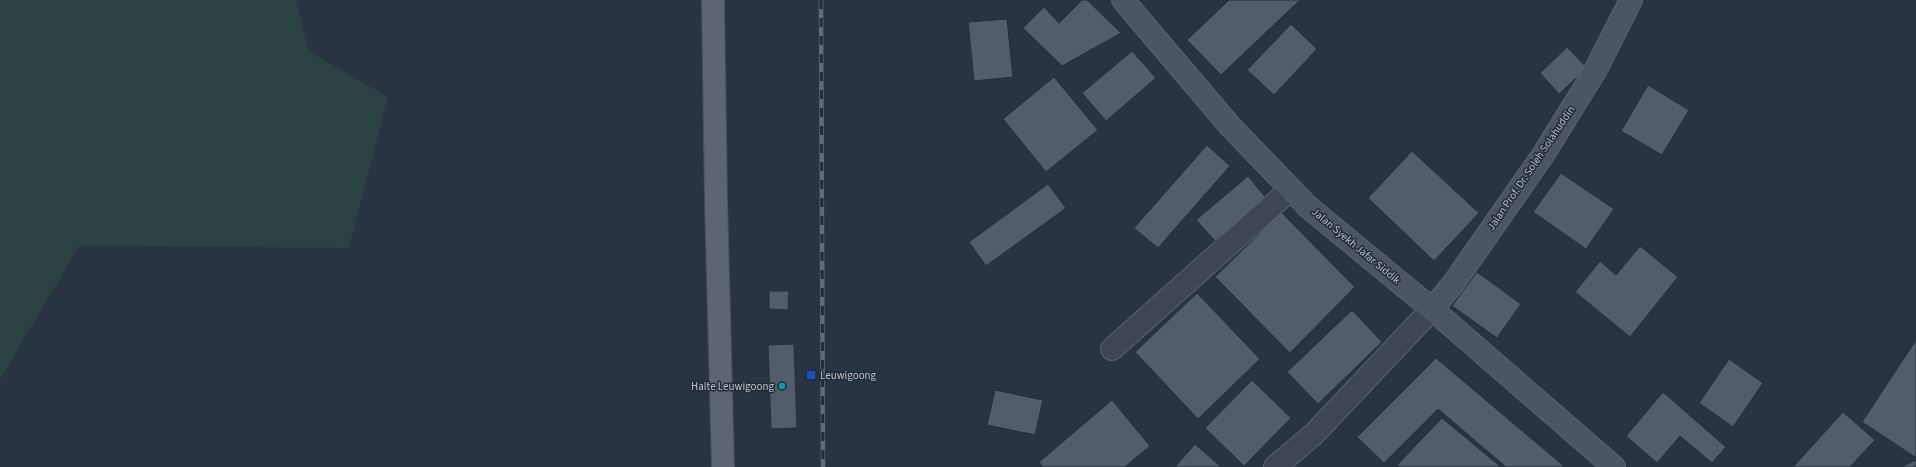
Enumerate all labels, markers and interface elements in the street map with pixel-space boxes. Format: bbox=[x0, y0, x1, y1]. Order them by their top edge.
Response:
street label: Jalan Prof. Dr. Soleh Solahuddin bbox=[1484, 103, 1578, 233]
street label: Jalan Syekh Jafar Siddik bbox=[1308, 204, 1404, 288]
place label: Leuwigoong bbox=[820, 368, 877, 383]
marker: Leuwigoong bbox=[805, 369, 817, 381]
place label: Halte Leuwigoong bbox=[691, 379, 774, 394]
marker: Halte Leuwigoong bbox=[777, 381, 787, 391]

